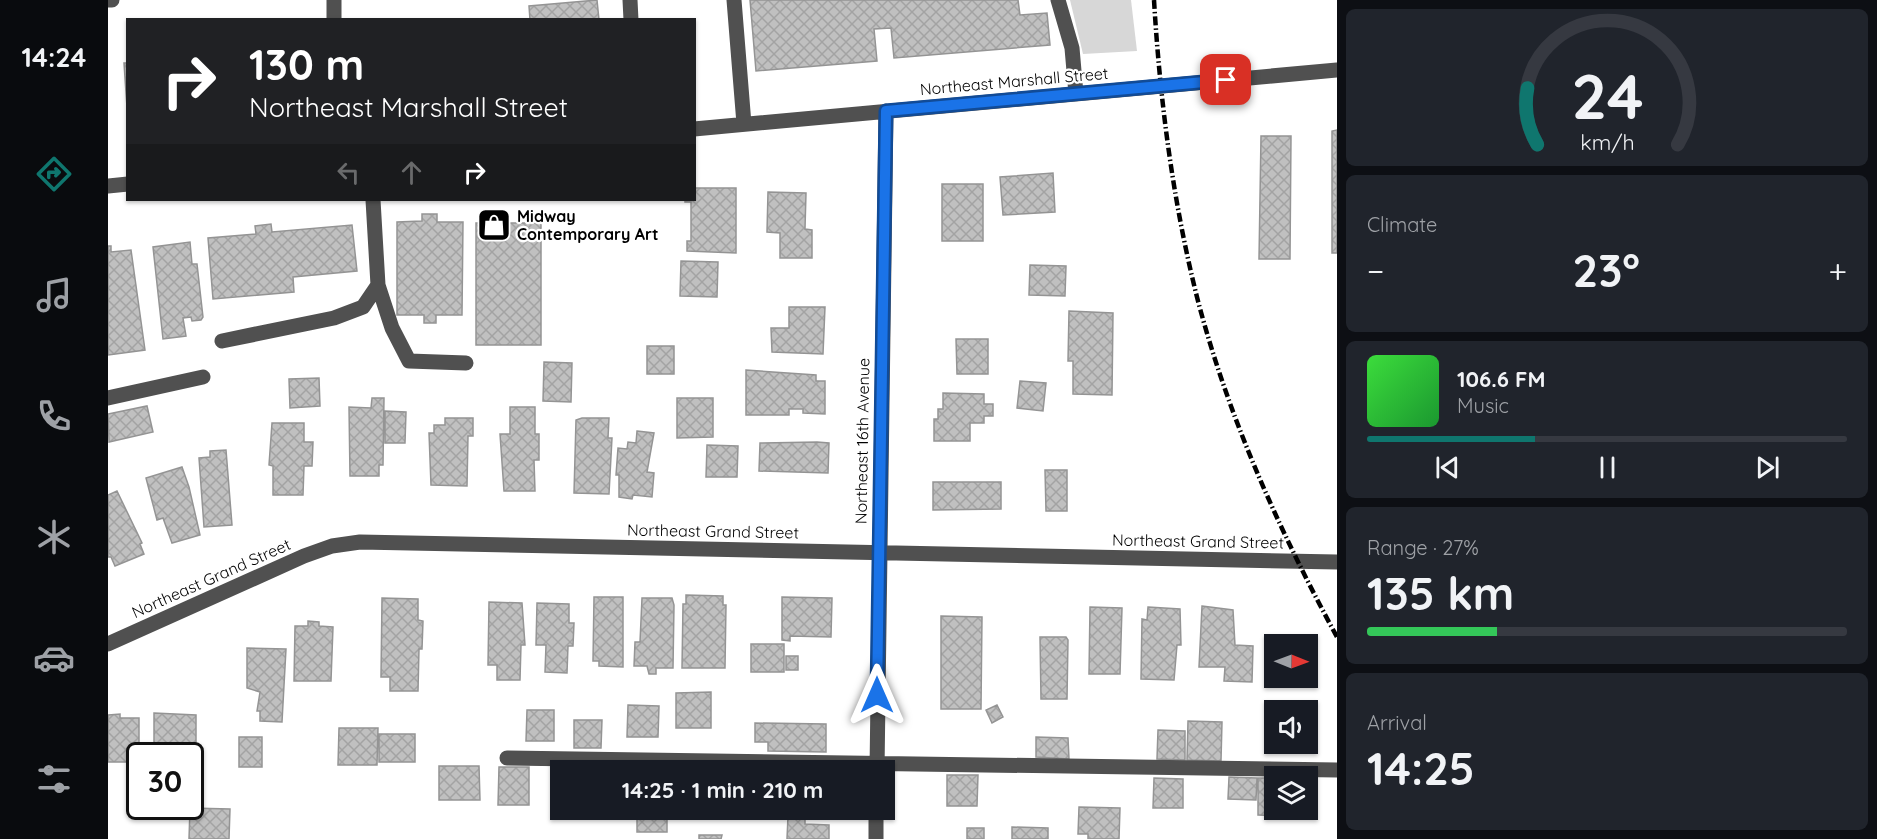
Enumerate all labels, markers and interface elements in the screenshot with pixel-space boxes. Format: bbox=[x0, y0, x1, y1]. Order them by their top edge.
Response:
text: 130 m bbox=[249, 38, 364, 91]
text: 14:24 bbox=[22, 40, 87, 74]
icon: right bbox=[150, 42, 228, 120]
pin bbox=[1200, 54, 1251, 105]
text: 24 bbox=[1571, 57, 1643, 135]
street label: Northeast Marshall Street bbox=[919, 63, 1109, 99]
icon: arrive bbox=[1209, 63, 1242, 96]
text: Northeast Marshall Street bbox=[249, 90, 568, 124]
text: km/h bbox=[1580, 129, 1634, 155]
icon: directions bbox=[33, 153, 75, 195]
icon: left bbox=[332, 156, 365, 189]
icon: ahead bbox=[395, 156, 428, 189]
icon: right bbox=[458, 156, 491, 189]
place label: Midway Contemporary Art bbox=[517, 206, 659, 244]
shop icon: Midway Contemporary Art bbox=[476, 207, 512, 243]
text: Climate bbox=[1367, 212, 1437, 237]
text: 23° bbox=[1573, 242, 1640, 298]
text: − bbox=[1367, 250, 1384, 291]
text: + bbox=[1828, 250, 1847, 291]
icon: music bbox=[33, 274, 75, 316]
street label: Northeast 16th Avenue bbox=[851, 358, 873, 524]
text: 106.6 FM bbox=[1457, 365, 1545, 393]
text: Music bbox=[1457, 393, 1509, 418]
icon: phone bbox=[33, 395, 75, 437]
icon: previous bbox=[1431, 451, 1464, 484]
icon: pause bbox=[1591, 451, 1624, 484]
icon: next bbox=[1751, 451, 1784, 484]
icon: climate bbox=[33, 516, 75, 558]
street label: Northeast Grand Street bbox=[627, 520, 799, 542]
street label: Northeast Grand Street bbox=[1112, 530, 1284, 552]
street label: Northeast Grand Street bbox=[128, 534, 294, 622]
text: Range · 27% bbox=[1367, 535, 1479, 560]
text: 135 km bbox=[1367, 565, 1514, 621]
north arrow bbox=[1264, 634, 1318, 688]
map controls bbox=[1264, 634, 1318, 820]
icon: car bbox=[33, 637, 75, 679]
position arrow bbox=[845, 663, 909, 727]
button: sound bbox=[1264, 700, 1318, 754]
text: Arrival bbox=[1367, 710, 1427, 735]
text: 14:25 bbox=[1367, 740, 1475, 796]
speed limit sign: 30 bbox=[126, 742, 204, 820]
icon: filters bbox=[33, 758, 75, 800]
button: layers bbox=[1264, 766, 1318, 820]
text: 14:25 · 1 min · 210 m bbox=[622, 776, 823, 804]

